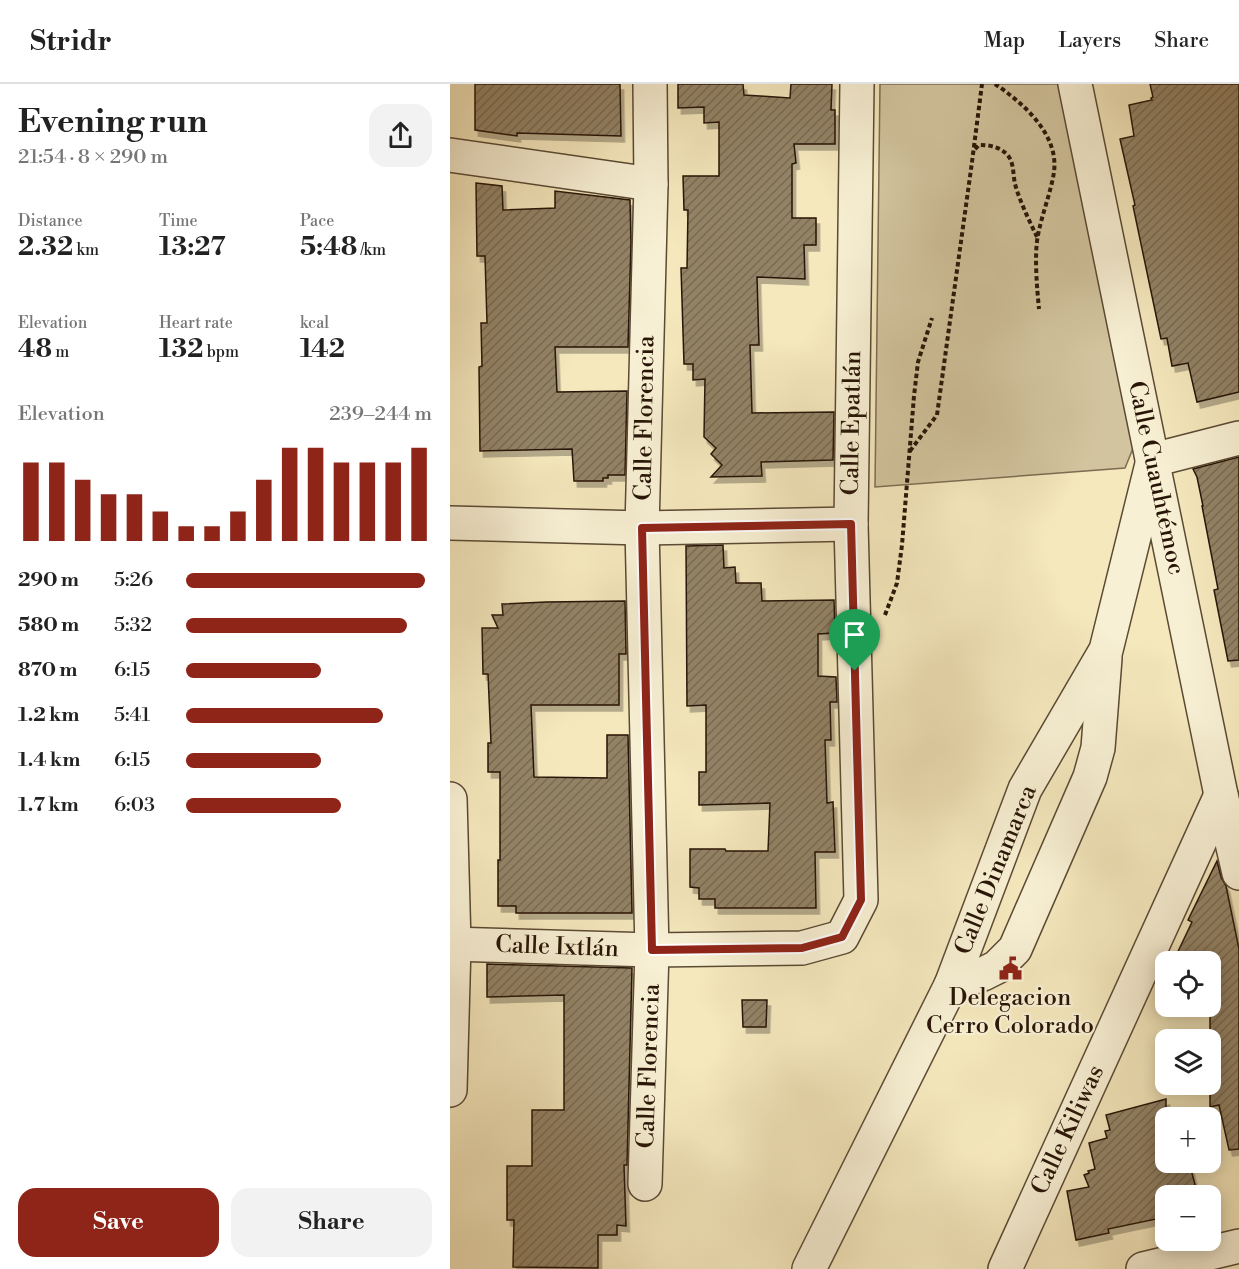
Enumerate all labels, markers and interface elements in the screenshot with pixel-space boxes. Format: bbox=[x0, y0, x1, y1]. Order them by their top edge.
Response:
text: Stridr bbox=[30, 24, 112, 59]
text: Map bbox=[984, 28, 1025, 54]
text: Layers bbox=[1058, 28, 1121, 54]
text: Share bbox=[1154, 28, 1209, 54]
text: Evening run bbox=[18, 102, 207, 143]
button: share bbox=[369, 104, 432, 167]
text: 21:54 · 8 × 290 m bbox=[18, 145, 168, 170]
text: Distance bbox=[18, 211, 83, 231]
text: Time bbox=[159, 211, 198, 231]
text: Pace bbox=[300, 211, 334, 231]
text: 2.32 bbox=[18, 231, 73, 263]
text: 13:27 bbox=[159, 231, 226, 263]
text: 5:48 bbox=[300, 231, 357, 263]
text: km bbox=[73, 240, 99, 260]
text: /km bbox=[357, 240, 386, 260]
text: Elevation bbox=[18, 313, 87, 333]
text: Heart rate bbox=[159, 313, 233, 333]
text: kcal bbox=[300, 313, 329, 333]
text: 48 bbox=[18, 333, 52, 365]
text: 132 bbox=[159, 333, 203, 365]
text: 142 bbox=[300, 333, 345, 365]
street label: Calle Florencia bbox=[629, 334, 661, 501]
text: m bbox=[52, 342, 69, 362]
text: bpm bbox=[203, 342, 239, 362]
street label: Calle Epatlán bbox=[836, 350, 868, 496]
street label: Calle Cuauhtémoc bbox=[1121, 378, 1191, 578]
text: Elevation bbox=[18, 402, 105, 427]
text: 239–244 m bbox=[329, 402, 432, 427]
text: 290 m bbox=[18, 568, 79, 593]
text: 5:26 bbox=[114, 568, 153, 593]
pin bbox=[829, 609, 880, 671]
text: 580 m bbox=[18, 613, 79, 638]
text: 5:32 bbox=[114, 613, 152, 638]
icon: arrive bbox=[838, 618, 871, 651]
text: 870 m bbox=[18, 658, 77, 683]
text: 6:15 bbox=[114, 658, 150, 683]
text: 1.2 km bbox=[18, 703, 80, 728]
text: 5:41 bbox=[114, 703, 150, 728]
text: 1.4 km bbox=[18, 748, 80, 773]
text: 6:15 bbox=[114, 748, 150, 773]
street label: Calle Dinamarca bbox=[948, 780, 1044, 959]
text: 1.7 km bbox=[18, 793, 79, 818]
text: 6:03 bbox=[114, 793, 155, 818]
street label: Calle Ixtlán bbox=[495, 930, 619, 964]
map controls bbox=[1155, 951, 1221, 1251]
button: locate bbox=[1155, 951, 1221, 1017]
public building icon: Delegacion Cerro Colorado bbox=[997, 955, 1023, 981]
street label: Calle Florencia bbox=[631, 982, 667, 1149]
place label: Delegacion Cerro Colorado bbox=[926, 983, 1094, 1041]
button: layers bbox=[1155, 1029, 1221, 1095]
street label: Calle Kiliwas bbox=[1025, 1060, 1111, 1200]
button: + bbox=[1155, 1107, 1221, 1173]
button: − bbox=[1155, 1185, 1221, 1251]
button: Save bbox=[18, 1188, 219, 1257]
button: Share bbox=[231, 1188, 432, 1257]

